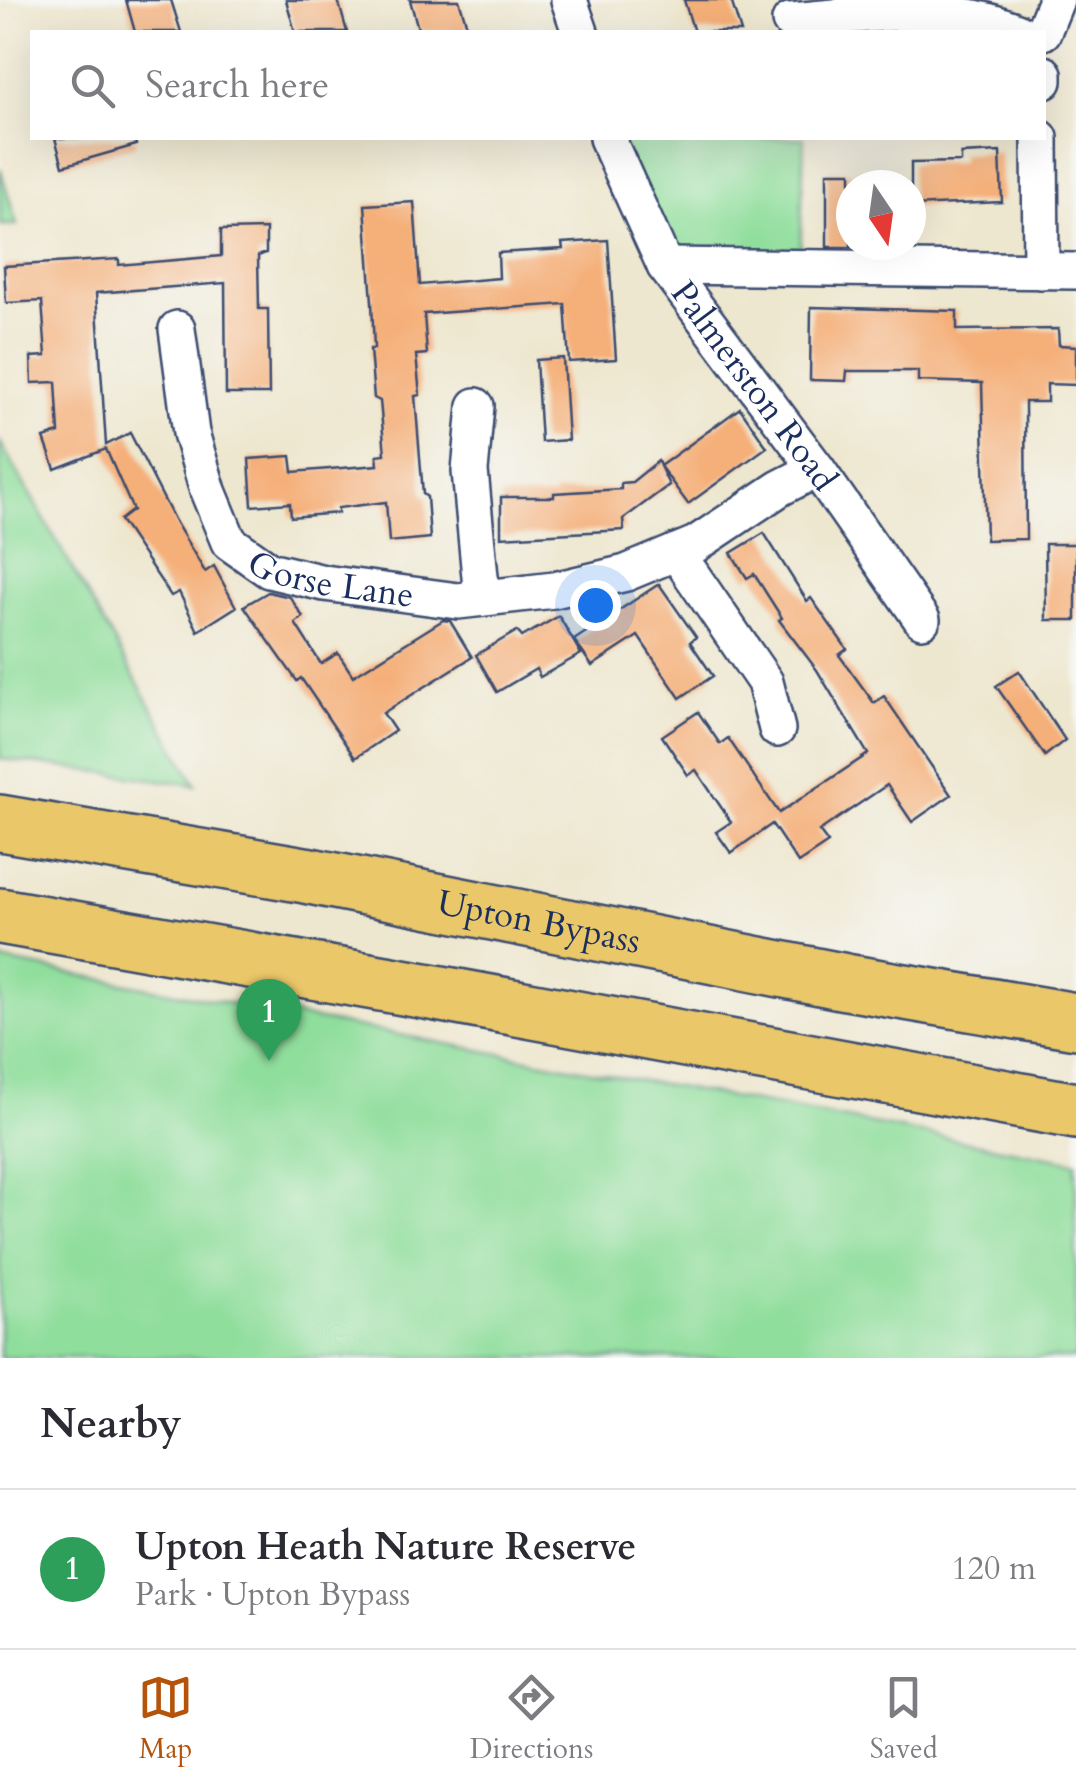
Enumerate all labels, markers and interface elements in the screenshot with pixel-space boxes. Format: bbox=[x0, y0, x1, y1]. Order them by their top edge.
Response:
search box bbox=[30, 30, 1046, 140]
icon: search bbox=[65, 58, 120, 113]
text: Search here bbox=[145, 59, 329, 111]
north arrow bbox=[836, 170, 926, 260]
street label: Palmerston Road bbox=[659, 271, 848, 501]
street label: Gorse Lane bbox=[237, 539, 417, 620]
your location bbox=[570, 580, 621, 631]
street label: Upton Bypass bbox=[433, 879, 645, 966]
pin: 1 bbox=[236, 978, 302, 1061]
text: Nearby bbox=[40, 1395, 182, 1452]
text: Upton Heath Nature Reserve bbox=[135, 1521, 636, 1573]
text: 1 bbox=[64, 1547, 81, 1591]
text: 120 m bbox=[951, 1547, 1036, 1591]
text: Park · Upton Bypass bbox=[135, 1573, 410, 1617]
tab: Map bbox=[138, 1670, 193, 1768]
tab: Directions bbox=[470, 1670, 593, 1768]
tab: Saved bbox=[870, 1670, 938, 1768]

